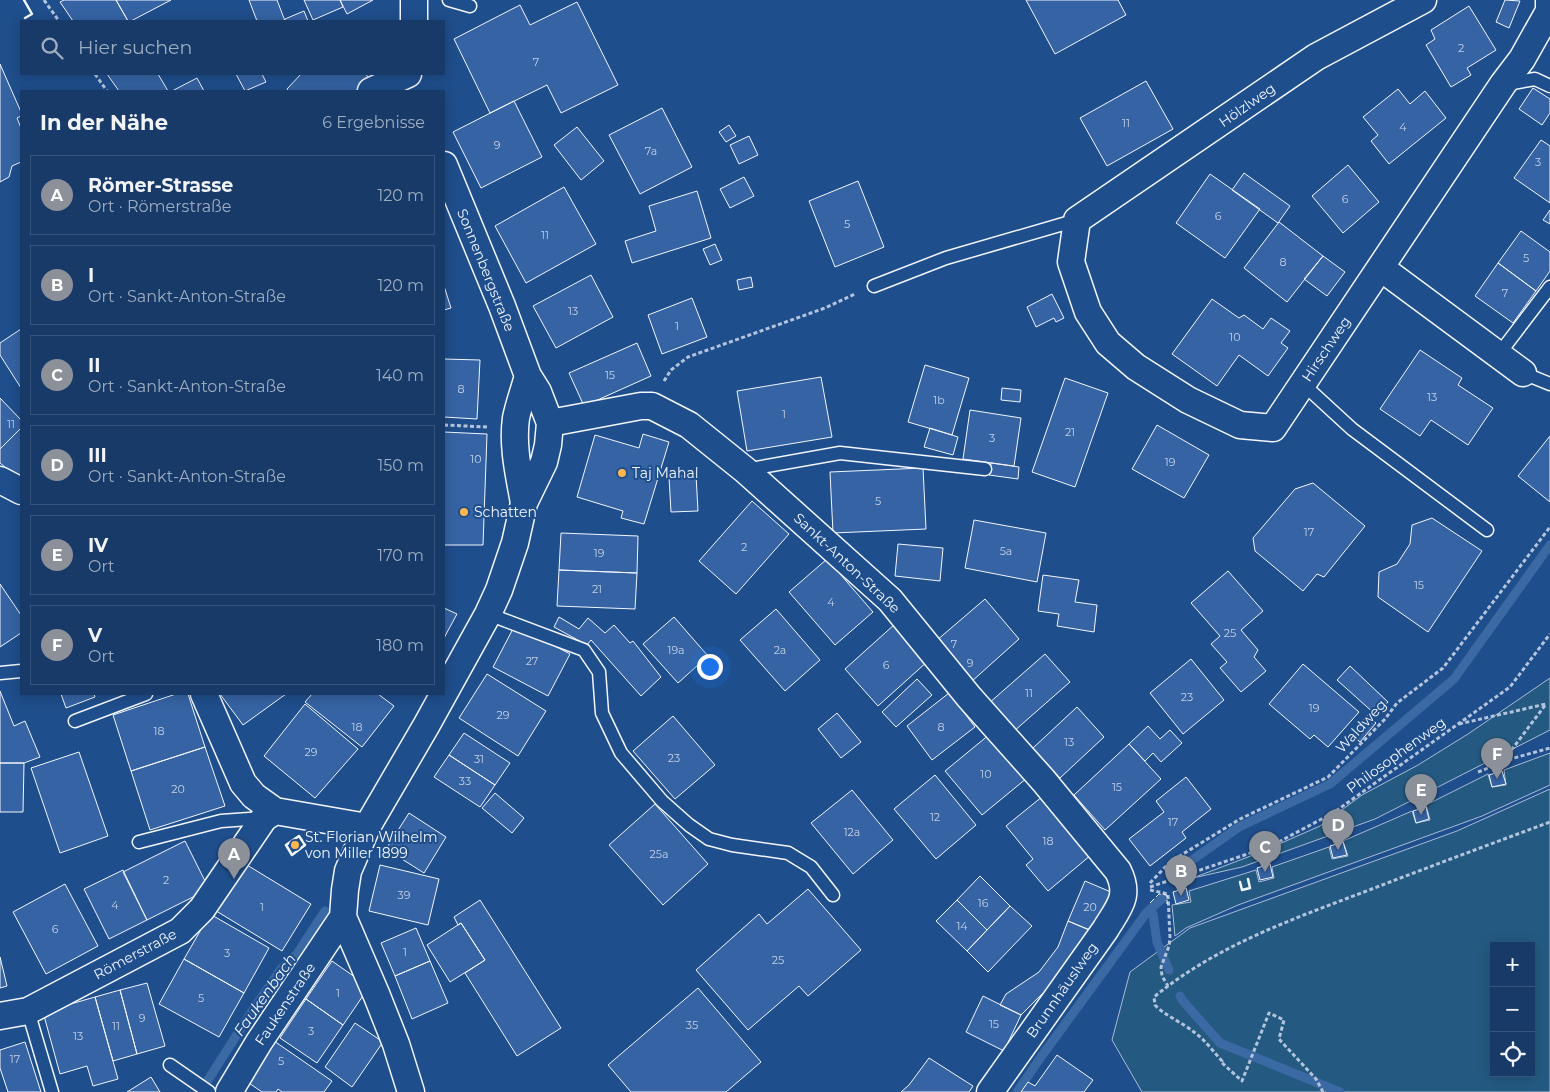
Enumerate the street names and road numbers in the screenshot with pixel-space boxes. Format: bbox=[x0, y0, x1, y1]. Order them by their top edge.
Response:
street label: Hölzlweg bbox=[1215, 79, 1279, 131]
street label: Sonnenbergstraße bbox=[453, 206, 519, 334]
street label: Hirschweg bbox=[1298, 313, 1354, 385]
street label: Sankt-Anton-Straße bbox=[790, 509, 904, 617]
street label: Waldweg bbox=[1332, 696, 1390, 756]
street label: Philosophenweg bbox=[1343, 713, 1449, 797]
street label: Römerstraße bbox=[90, 925, 180, 983]
street label: Brunnhäuslweg bbox=[1022, 939, 1102, 1041]
street label: Faukenstraße bbox=[251, 959, 319, 1049]

